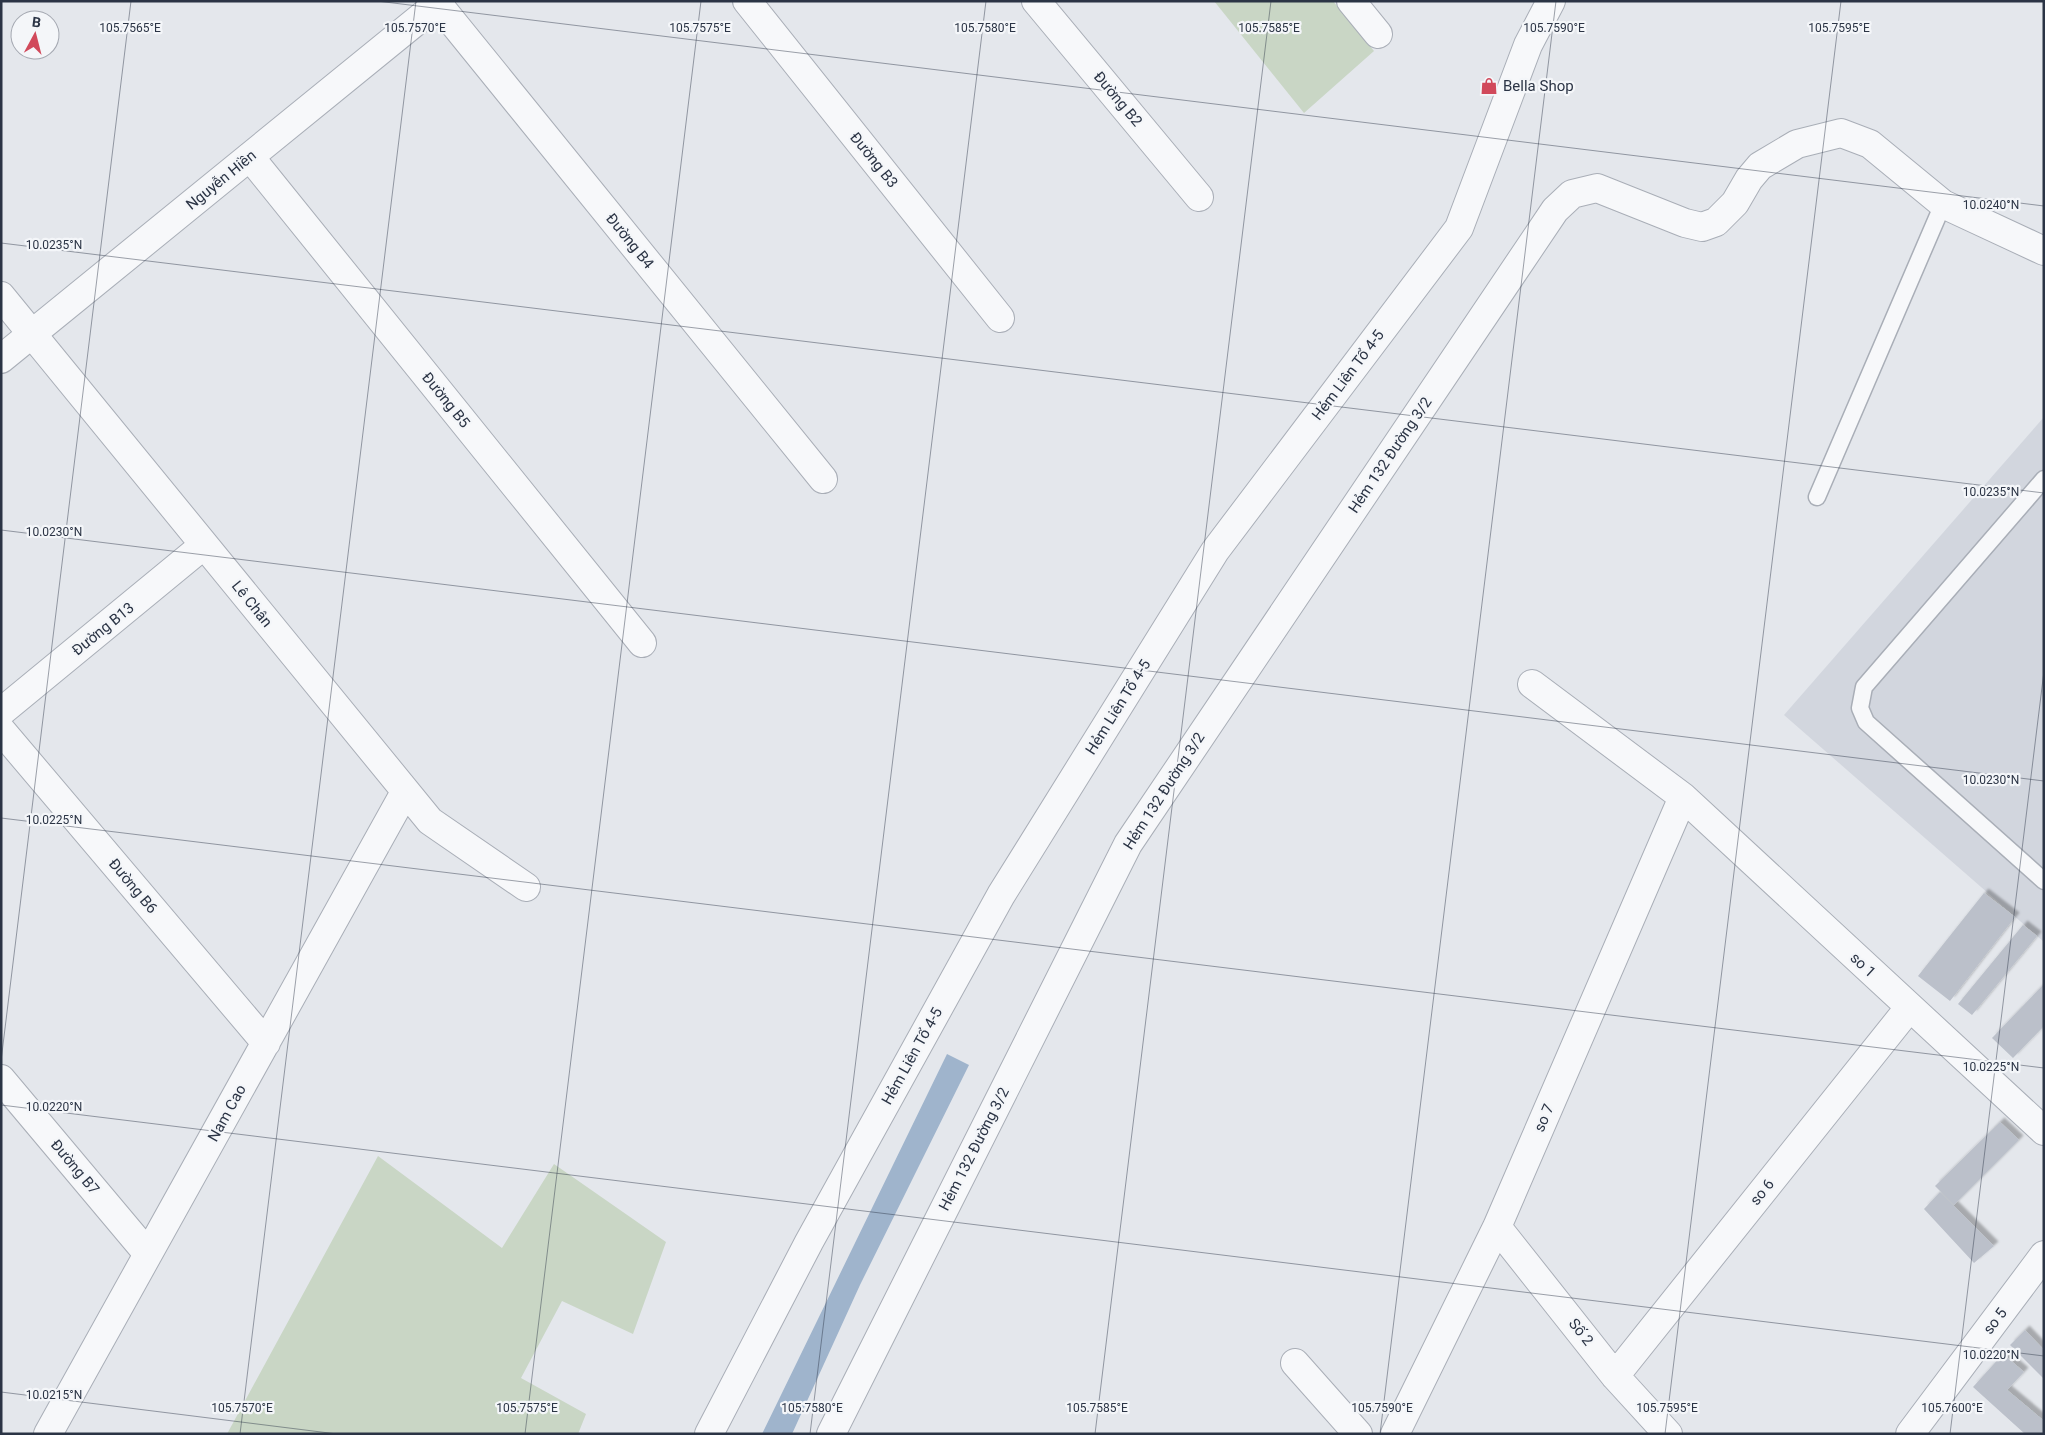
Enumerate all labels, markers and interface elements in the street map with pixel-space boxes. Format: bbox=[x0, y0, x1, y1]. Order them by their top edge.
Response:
north arrow bbox=[10, 10, 60, 60]
text: B bbox=[31, 14, 42, 31]
text: 105.7565°E bbox=[99, 21, 161, 35]
text: 105.7570°E bbox=[384, 21, 446, 35]
text: 105.7575°E bbox=[669, 21, 731, 35]
text: 105.7580°E bbox=[954, 21, 1016, 35]
text: 105.7585°E bbox=[1238, 21, 1300, 35]
text: 105.7590°E bbox=[1523, 21, 1585, 35]
text: 105.7595°E bbox=[1808, 21, 1870, 35]
street label: Đường B2 bbox=[1090, 68, 1146, 130]
shop icon: Bella Shop bbox=[1479, 76, 1499, 96]
place label: Bella Shop bbox=[1503, 77, 1574, 95]
street label: Đường B3 bbox=[846, 129, 902, 191]
street label: Nguyễn Hiền bbox=[182, 146, 260, 214]
text: 10.0240°N bbox=[1963, 198, 2019, 212]
street label: Đường B4 bbox=[602, 210, 658, 273]
text: 10.0235°N bbox=[26, 238, 82, 252]
street label: Hẻm Liên Tổ 4-5 bbox=[1308, 326, 1388, 424]
street label: Đường B5 bbox=[418, 369, 474, 431]
street label: Hẻm 132 Đường 3/2 bbox=[1345, 394, 1435, 516]
text: 10.0235°N bbox=[1963, 485, 2019, 499]
text: 10.0230°N bbox=[26, 525, 82, 539]
street label: Lê Chân bbox=[228, 577, 276, 631]
street label: Đường B13 bbox=[68, 599, 138, 659]
street label: Hẻm Liên Tổ 4-5 bbox=[1082, 656, 1154, 758]
street label: Hẻm 132 Đường 3/2 bbox=[1119, 729, 1209, 853]
text: 10.0230°N bbox=[1963, 773, 2019, 787]
text: 10.0225°N bbox=[26, 813, 82, 827]
street label: Đường B6 bbox=[105, 855, 161, 917]
street label: so 1 bbox=[1846, 949, 1880, 981]
street label: Hẻm Liên Tổ 4-5 bbox=[878, 1004, 946, 1108]
text: 10.0225°N bbox=[1963, 1060, 2019, 1074]
street label: Nam Cao bbox=[204, 1081, 250, 1145]
street label: Hẻm 132 Đường 3/2 bbox=[935, 1084, 1013, 1214]
text: 10.0220°N bbox=[26, 1100, 82, 1114]
street label: so 7 bbox=[1530, 1101, 1558, 1135]
street label: Đường B7 bbox=[47, 1136, 103, 1198]
street label: so 6 bbox=[1746, 1175, 1778, 1209]
street label: so 5 bbox=[1979, 1304, 2011, 1338]
street label: Số 2 bbox=[1565, 1315, 1597, 1349]
text: 10.0220°N bbox=[1963, 1348, 2019, 1362]
text: 10.0215°N bbox=[26, 1388, 82, 1402]
text: 105.7570°E bbox=[211, 1401, 273, 1415]
text: 105.7575°E bbox=[496, 1401, 558, 1415]
text: 105.7580°E bbox=[781, 1401, 843, 1415]
text: 105.7585°E bbox=[1066, 1401, 1128, 1415]
text: 105.7590°E bbox=[1351, 1401, 1413, 1415]
text: 105.7595°E bbox=[1636, 1401, 1698, 1415]
text: 105.7600°E bbox=[1921, 1401, 1983, 1415]

